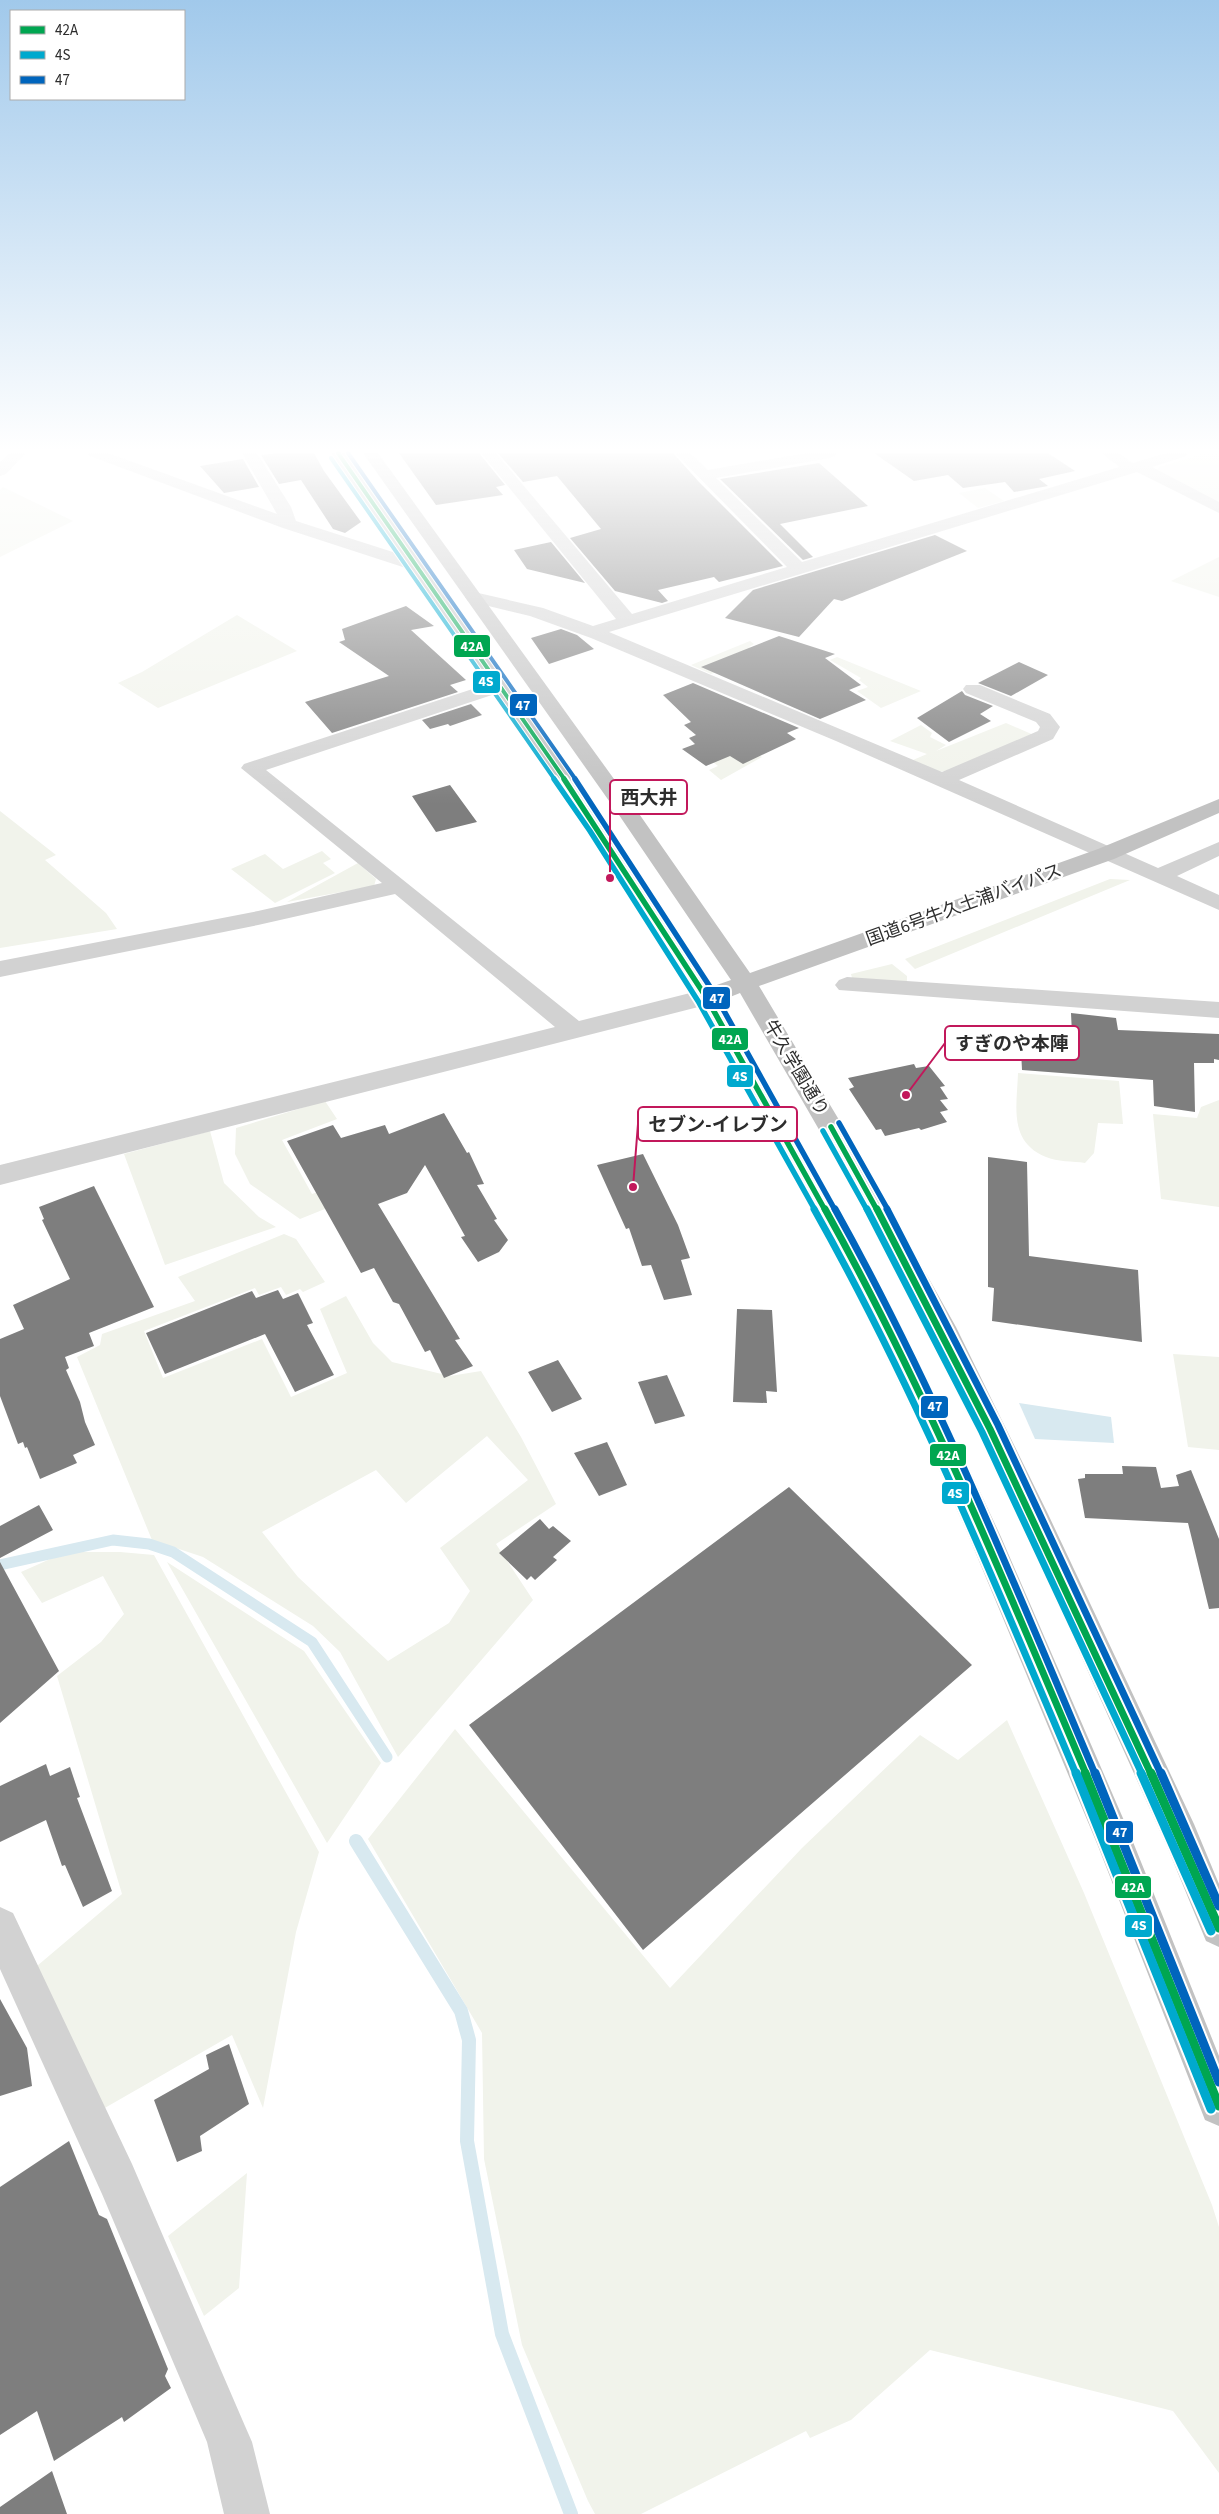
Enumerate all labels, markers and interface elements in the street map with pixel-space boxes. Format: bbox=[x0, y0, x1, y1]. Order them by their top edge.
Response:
legend bbox=[10, 10, 185, 100]
text: 42A bbox=[55, 20, 79, 41]
text: 4S bbox=[55, 45, 70, 66]
text: 47 bbox=[55, 70, 70, 91]
line badge: 42A bbox=[453, 634, 491, 658]
text: 42A bbox=[461, 637, 484, 657]
line badge: 4S bbox=[472, 670, 501, 694]
text: 4S bbox=[478, 672, 494, 692]
line badge: 47 bbox=[509, 693, 538, 717]
text: 47 bbox=[516, 696, 530, 716]
callout: 西大井 bbox=[610, 780, 687, 814]
text: 西大井 bbox=[620, 785, 678, 812]
street label: 国道6号牛久土浦バイパス bbox=[863, 858, 1065, 952]
line badge: 47 bbox=[702, 986, 731, 1010]
text: 47 bbox=[710, 989, 724, 1009]
street label: 牛久学園通り bbox=[757, 1015, 835, 1121]
callout: すぎのや本陣 bbox=[945, 1026, 1079, 1060]
line badge: 42A bbox=[711, 1027, 749, 1051]
text: 42A bbox=[719, 1030, 742, 1050]
text: すぎのや本陣 bbox=[955, 1031, 1069, 1058]
line badge: 4S bbox=[726, 1064, 754, 1088]
text: 4S bbox=[732, 1067, 748, 1087]
callout: セブン-イレブン bbox=[638, 1107, 797, 1141]
text: セブン-イレブン bbox=[648, 1112, 788, 1139]
line badge: 47 bbox=[920, 1395, 949, 1419]
text: 47 bbox=[928, 1397, 942, 1417]
line badge: 42A bbox=[929, 1443, 967, 1467]
text: 42A bbox=[937, 1446, 960, 1466]
line badge: 4S bbox=[941, 1481, 970, 1505]
text: 4S bbox=[947, 1484, 963, 1504]
line badge: 47 bbox=[1105, 1820, 1134, 1844]
text: 47 bbox=[1113, 1823, 1127, 1843]
line badge: 42A bbox=[1114, 1875, 1152, 1899]
text: 42A bbox=[1122, 1878, 1145, 1898]
line badge: 4S bbox=[1124, 1914, 1153, 1938]
text: 4S bbox=[1131, 1916, 1147, 1936]

